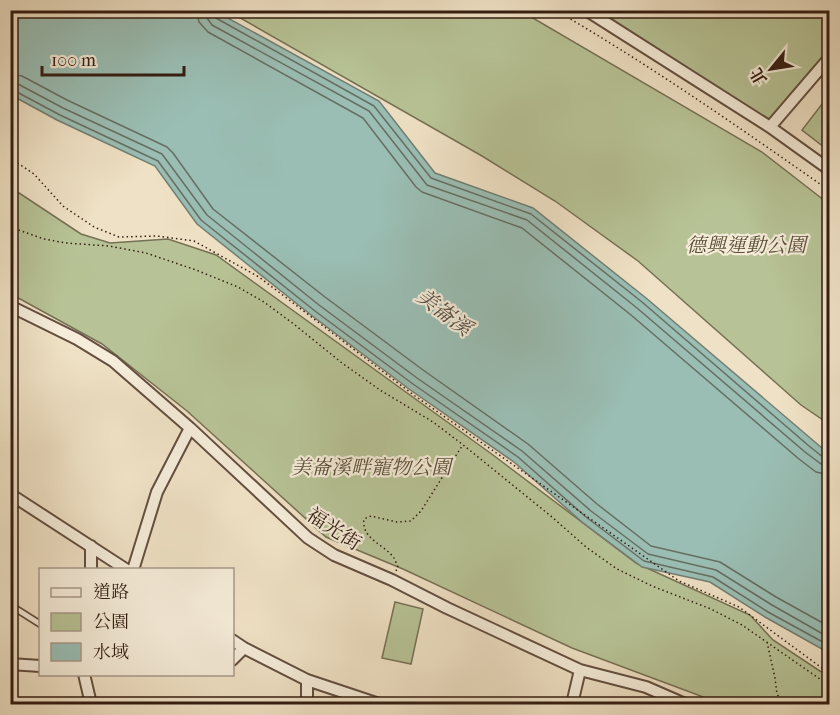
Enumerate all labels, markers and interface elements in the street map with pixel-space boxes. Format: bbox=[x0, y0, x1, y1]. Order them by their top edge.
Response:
scale bar bbox=[42, 39, 184, 77]
north arrow bbox=[741, 39, 801, 99]
text: 100 m bbox=[51, 50, 96, 71]
text: 北 bbox=[746, 65, 771, 88]
park label: 德興運動公園 bbox=[686, 234, 809, 257]
water label: 美崙溪 bbox=[412, 283, 478, 342]
park label: 美崙溪畔寵物公園 bbox=[291, 456, 454, 479]
street label: 福光街 bbox=[303, 503, 365, 555]
legend bbox=[39, 568, 234, 676]
text: 道路 bbox=[93, 582, 129, 603]
text: 公園 bbox=[93, 612, 129, 633]
text: 水域 bbox=[93, 642, 129, 663]

